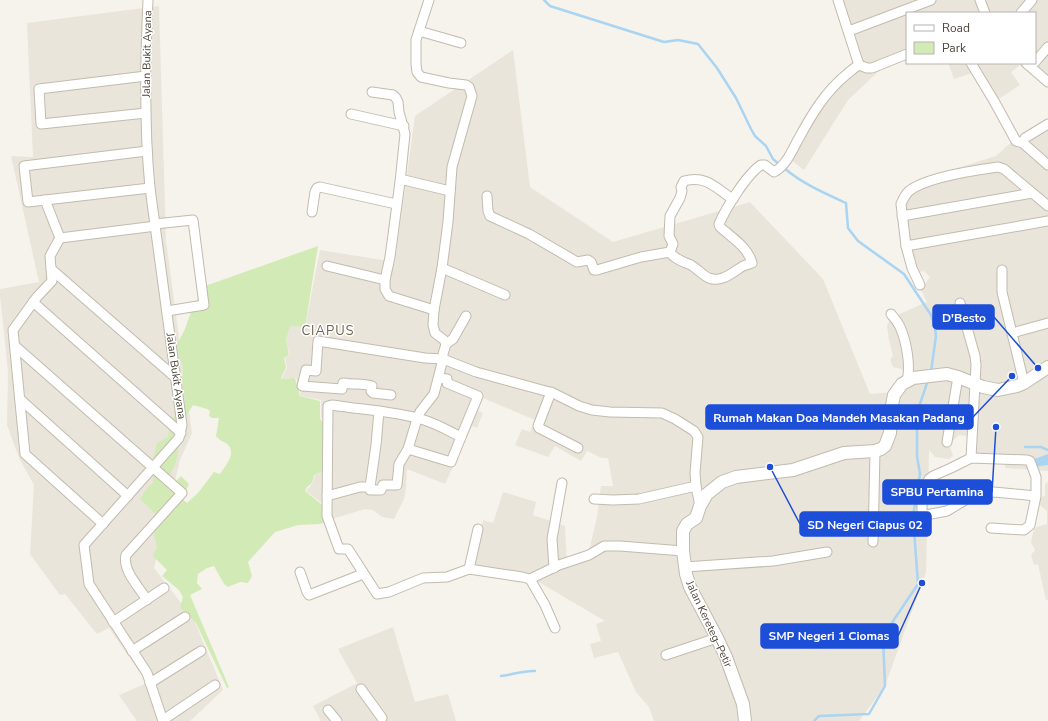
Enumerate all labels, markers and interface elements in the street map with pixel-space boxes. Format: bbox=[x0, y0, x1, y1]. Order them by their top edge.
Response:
street label: Jalan Bukit Ayana bbox=[139, 10, 155, 99]
legend bbox=[906, 12, 1036, 64]
text: Road bbox=[942, 20, 970, 36]
text: Park bbox=[942, 40, 967, 56]
callout: D'Besto bbox=[933, 305, 994, 329]
text: D'Besto bbox=[942, 310, 986, 326]
district label: CIAPUS bbox=[301, 322, 355, 340]
street label: Jalan Bukit Ayana bbox=[162, 331, 190, 420]
callout: Rumah Makan Doa Mandeh Masakan Padang bbox=[706, 405, 973, 429]
text: Rumah Makan Doa Mandeh Masakan Padang bbox=[713, 410, 965, 426]
callout: SPBU Pertamina bbox=[883, 480, 992, 504]
text: SPBU Pertamina bbox=[890, 484, 984, 500]
callout: SD Negeri Ciapus 02 bbox=[800, 512, 931, 536]
text: SD Negeri Ciapus 02 bbox=[807, 517, 923, 533]
street label: Jalan Kereteg–Petir bbox=[682, 577, 736, 670]
callout: SMP Negeri 1 Ciomas bbox=[761, 624, 898, 648]
text: SMP Negeri 1 Ciomas bbox=[769, 628, 890, 644]

